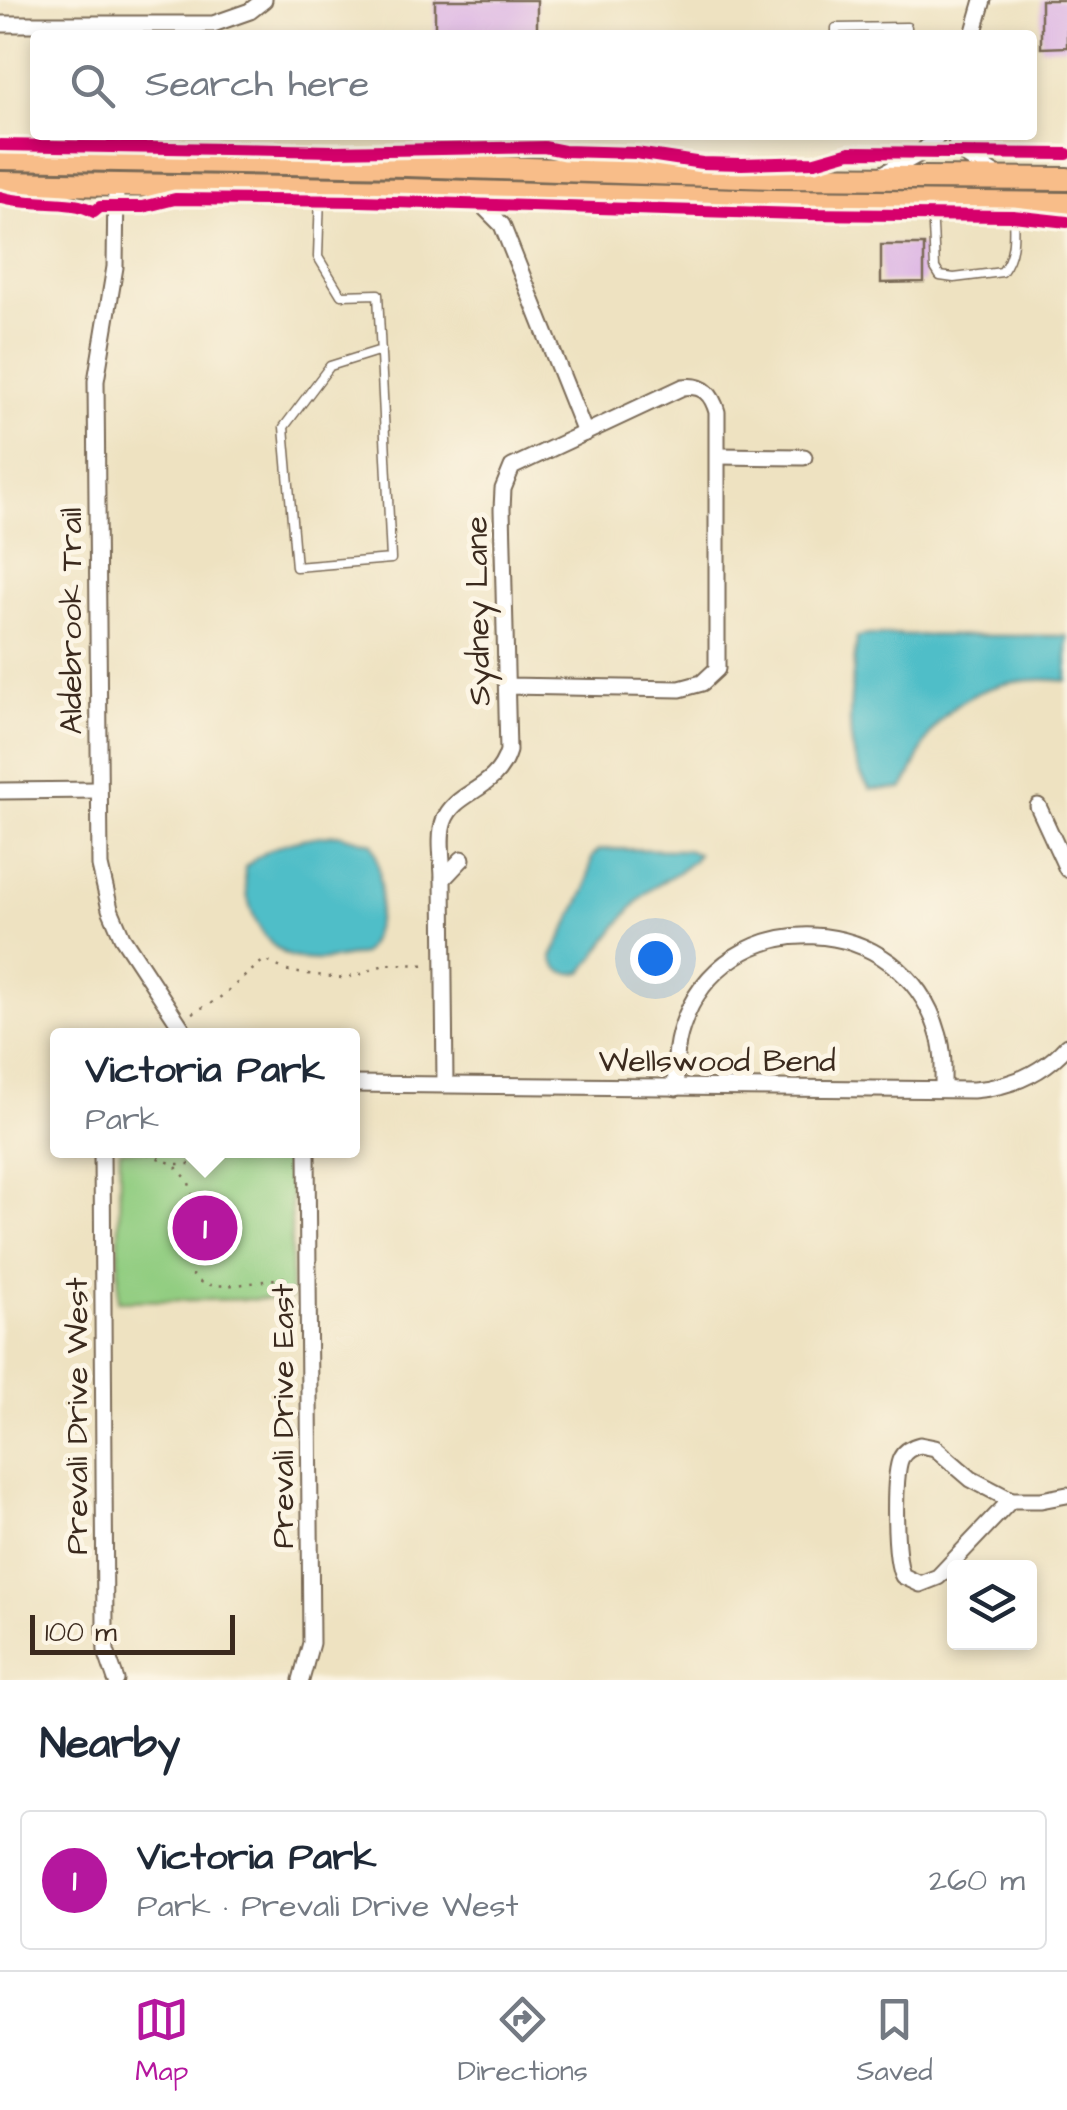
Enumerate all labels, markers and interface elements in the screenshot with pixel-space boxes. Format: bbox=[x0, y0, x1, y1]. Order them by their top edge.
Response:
search box bbox=[30, 30, 1037, 140]
icon: search bbox=[65, 58, 120, 113]
text: Search here bbox=[145, 59, 369, 111]
street label: Aldebrook Trail bbox=[49, 507, 94, 735]
street label: Sydney Lane bbox=[454, 516, 503, 706]
your location bbox=[630, 933, 681, 984]
popup bbox=[50, 1028, 360, 1158]
street label: Wellswood Bend bbox=[598, 1039, 836, 1084]
text: Victoria Park bbox=[85, 1045, 325, 1097]
text: Park bbox=[85, 1097, 159, 1142]
pin: 1 bbox=[172, 1190, 238, 1266]
street label: Prevali Drive West bbox=[55, 1277, 100, 1555]
street label: Prevali Drive East bbox=[261, 1283, 306, 1549]
map controls bbox=[947, 1560, 1037, 1650]
button: layers bbox=[947, 1560, 1037, 1650]
scale bar bbox=[30, 1610, 235, 1654]
text: 100 m bbox=[45, 1613, 117, 1652]
text: Nearby bbox=[40, 1716, 180, 1774]
text: Victoria Park bbox=[137, 1832, 377, 1884]
text: 1 bbox=[72, 1858, 77, 1903]
text: 260 m bbox=[929, 1858, 1025, 1903]
text: Park · Prevali Drive West bbox=[137, 1884, 518, 1929]
tab: Map bbox=[134, 1992, 189, 2091]
tab: Directions bbox=[458, 1992, 588, 2091]
tab: Saved bbox=[856, 1992, 933, 2091]

